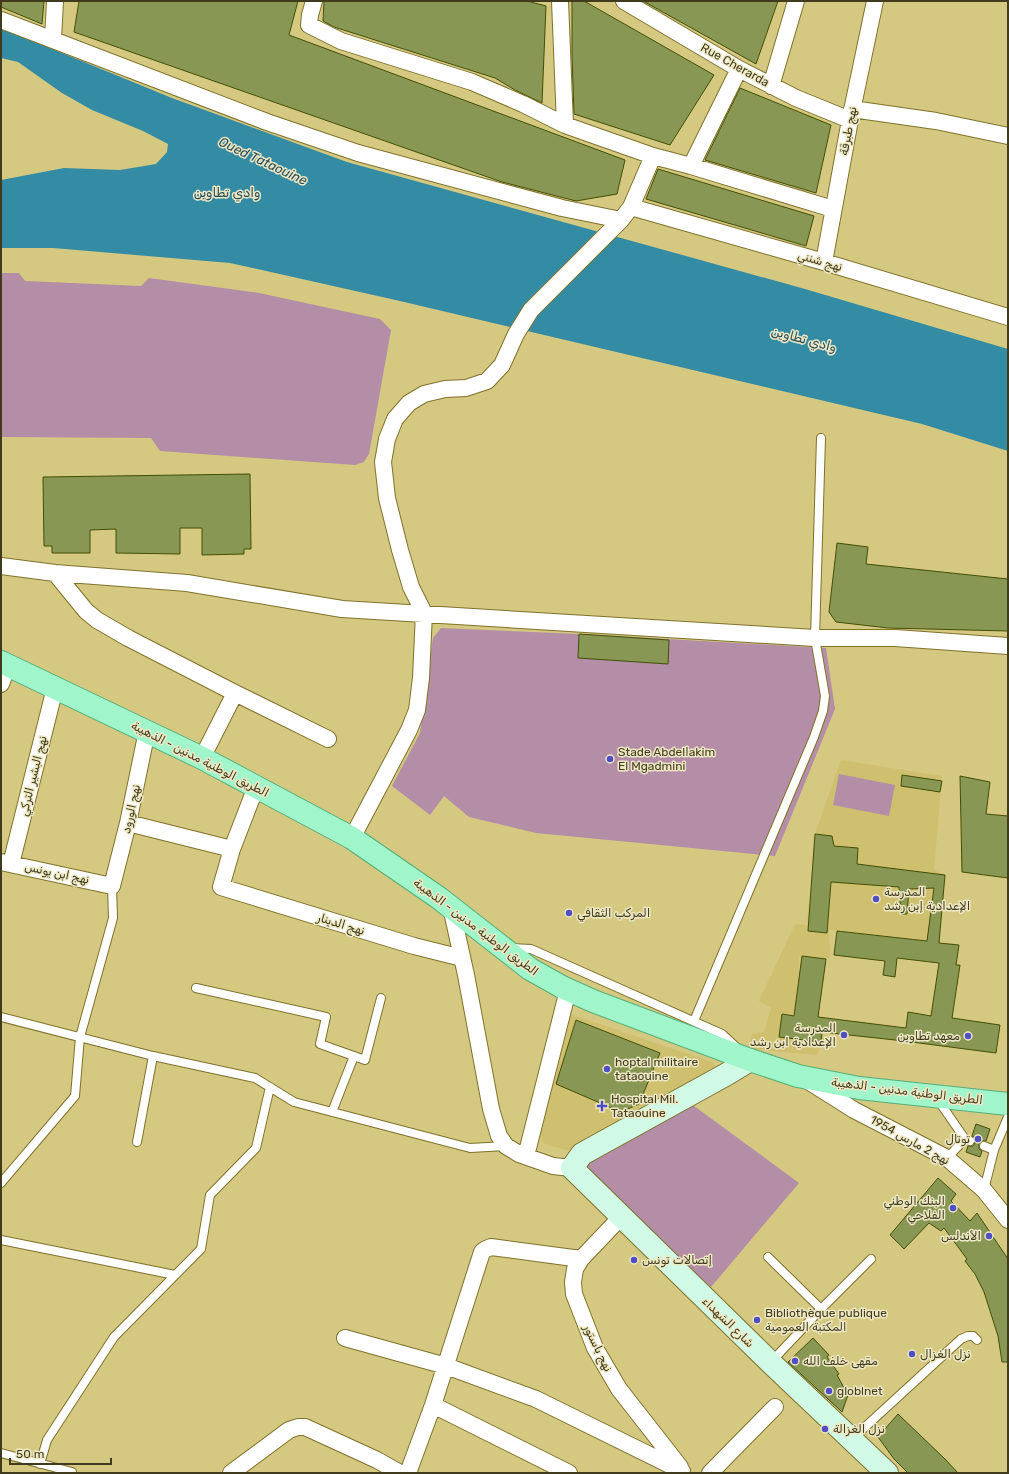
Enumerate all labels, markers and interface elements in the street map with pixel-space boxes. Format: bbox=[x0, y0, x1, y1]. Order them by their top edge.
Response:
street label: Rue Cherarda bbox=[698, 40, 772, 90]
street label: نهج طبرقة bbox=[836, 105, 862, 157]
water label: Oued Tataouine bbox=[216, 134, 310, 188]
water label: وادي تطاوين bbox=[194, 185, 260, 202]
street label: نهج شنني bbox=[795, 248, 844, 276]
water label: وادي تطاوين bbox=[769, 323, 838, 357]
street label: الطريق الوطنية مدنين - الذهيبة bbox=[128, 718, 271, 801]
street label: نهج البشير التركي bbox=[16, 734, 52, 818]
place label: Stade Abdelاakim El Mgadmini bbox=[618, 745, 715, 773]
marker: Stade Abdelاakim El Mgadmini bbox=[605, 754, 615, 764]
street label: نهج الورود bbox=[119, 783, 145, 835]
street label: نهج ابن يونس bbox=[23, 859, 91, 889]
street label: الطريق الوطنية مدنين - الذهيبة bbox=[410, 875, 541, 979]
place label: المدرسة الإعدادية إبن رشد bbox=[884, 885, 970, 914]
marker: المدرسة الإعدادية إبن رشد bbox=[871, 894, 881, 904]
place label: المركب الثقافي bbox=[577, 906, 650, 922]
marker: المركب الثقافي bbox=[564, 908, 574, 918]
street label: نهج الدينار bbox=[314, 910, 367, 940]
place label: المدرسة الإعدادية ابن رشد bbox=[750, 1021, 836, 1050]
place label: معهد تطاوين bbox=[897, 1029, 960, 1044]
marker: المدرسة الإعدادية ابن رشد bbox=[839, 1030, 849, 1040]
marker: معهد تطاوين bbox=[963, 1031, 973, 1041]
place label: hoptal militaire tataouine bbox=[615, 1055, 699, 1083]
marker: hoptal militaire tataouine bbox=[602, 1064, 612, 1074]
street label: الطريق الوطنية مدنين - الذهيبة bbox=[830, 1075, 984, 1108]
place label: Hospital Mil. Tataouine bbox=[611, 1092, 678, 1120]
marker: Hospital Mil. Tataouine bbox=[596, 1100, 608, 1112]
street label: نهج 2 مارس 1954 bbox=[867, 1112, 952, 1169]
place label: توتال bbox=[945, 1132, 970, 1147]
marker: توتال bbox=[973, 1134, 983, 1144]
place label: البنك الوطني الفلاحي bbox=[883, 1194, 945, 1224]
marker: البنك الوطني الفلاحي bbox=[948, 1203, 958, 1213]
place label: الأندلس bbox=[941, 1229, 981, 1243]
marker: الأندلس bbox=[984, 1231, 994, 1241]
place label: إتصالات تونس bbox=[642, 1253, 712, 1268]
marker: إتصالات تونس bbox=[629, 1255, 639, 1265]
street label: شارع الشهداء bbox=[698, 1294, 757, 1352]
place label: Bibliothèque publique المكتبة العمومية bbox=[765, 1306, 887, 1335]
marker: Bibliothèque publique المكتبة العمومية bbox=[752, 1315, 762, 1325]
street label: نهج باستور bbox=[578, 1321, 615, 1375]
place label: نزل الغزال bbox=[920, 1347, 971, 1362]
marker: نزل الغزال bbox=[907, 1349, 917, 1359]
place label: مقهى خلف الله bbox=[803, 1354, 878, 1369]
marker: مقهى خلف الله bbox=[790, 1356, 800, 1366]
place label: globlnet bbox=[837, 1384, 883, 1398]
marker: globlnet bbox=[824, 1386, 834, 1396]
place label: نزل الغزالة bbox=[833, 1422, 885, 1437]
marker: نزل الغزالة bbox=[820, 1424, 830, 1434]
scale bar bbox=[10, 1440, 111, 1466]
text: 50 m bbox=[16, 1447, 44, 1461]

